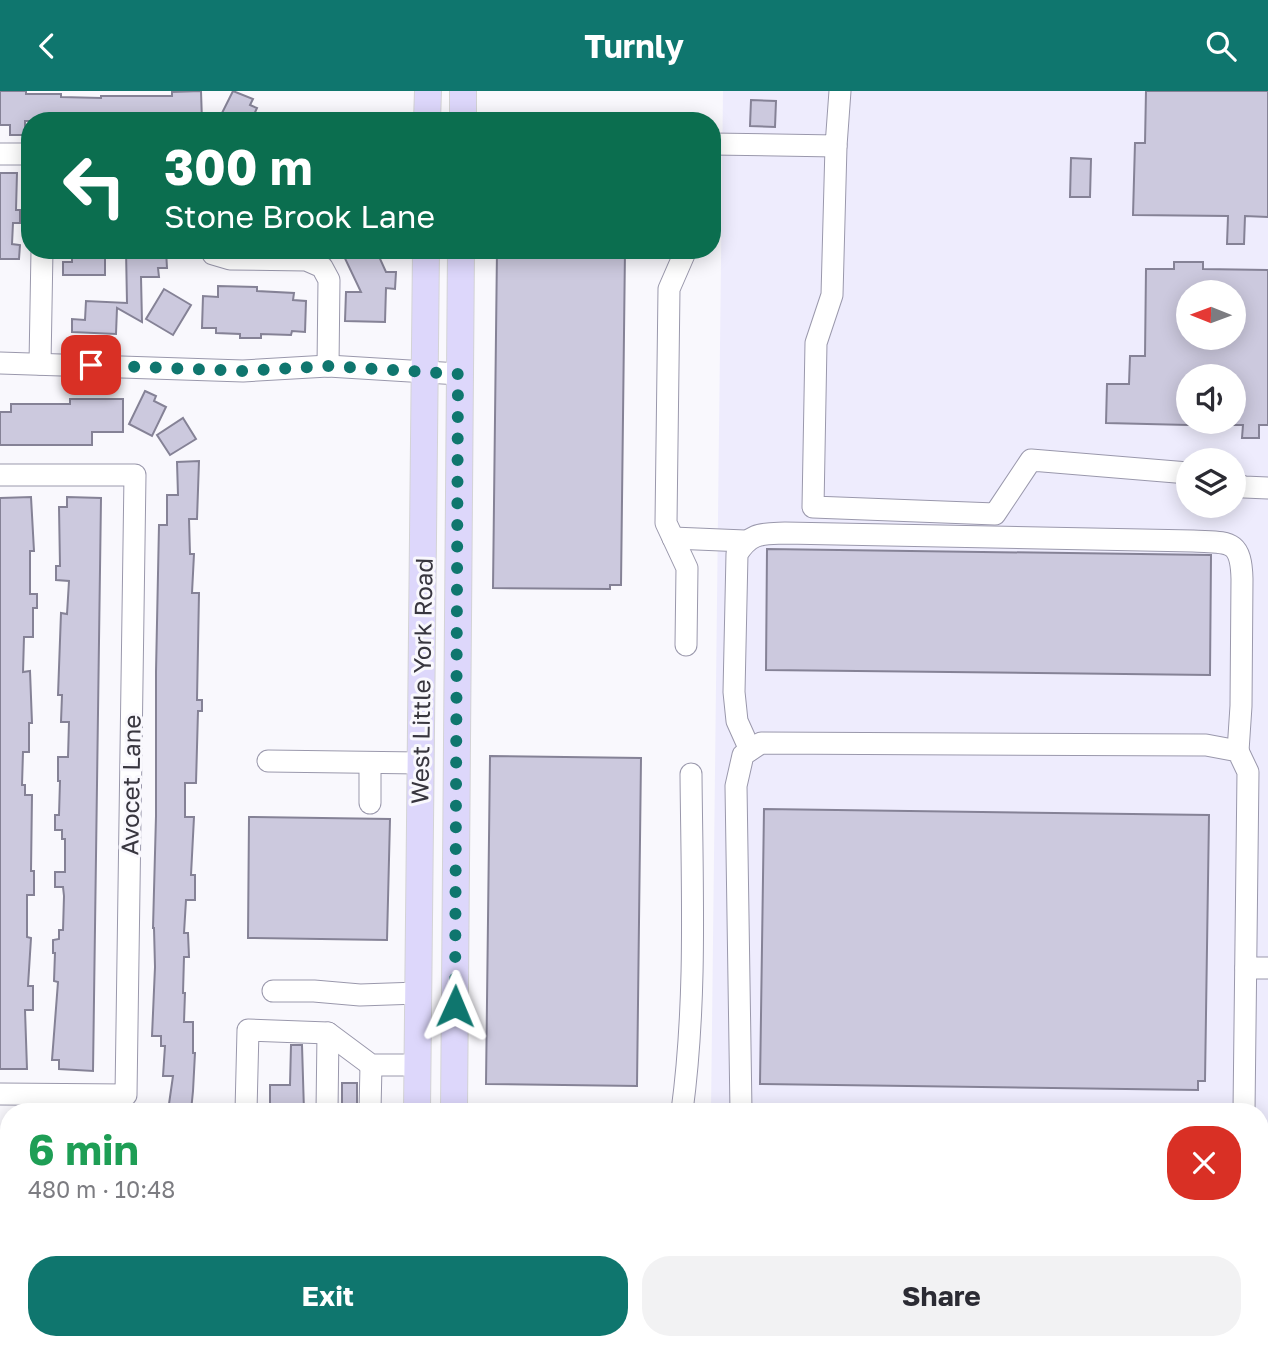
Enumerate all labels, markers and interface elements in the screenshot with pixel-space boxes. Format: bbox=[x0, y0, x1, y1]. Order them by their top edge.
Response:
icon: back bbox=[28, 27, 66, 65]
text: Turnly bbox=[584, 27, 684, 65]
icon: search bbox=[1202, 27, 1240, 65]
text: 300 m bbox=[164, 137, 313, 196]
icon: left bbox=[49, 140, 140, 231]
text: Stone Brook Lane bbox=[164, 197, 435, 235]
north arrow bbox=[1176, 280, 1246, 350]
map controls bbox=[1176, 280, 1246, 518]
pin bbox=[61, 335, 121, 395]
icon: arrive bbox=[72, 346, 110, 384]
button: sound bbox=[1176, 364, 1246, 434]
button: layers bbox=[1176, 448, 1246, 518]
street label: West Little York Road bbox=[404, 558, 438, 804]
street label: Avocet Lane bbox=[114, 714, 146, 856]
position arrow bbox=[418, 969, 492, 1043]
text: 6 min bbox=[28, 1124, 139, 1174]
button: close bbox=[1167, 1126, 1241, 1200]
text: 480 m · 10:48 bbox=[28, 1175, 175, 1203]
button: Exit bbox=[28, 1256, 628, 1336]
button: Share bbox=[642, 1256, 1241, 1336]

